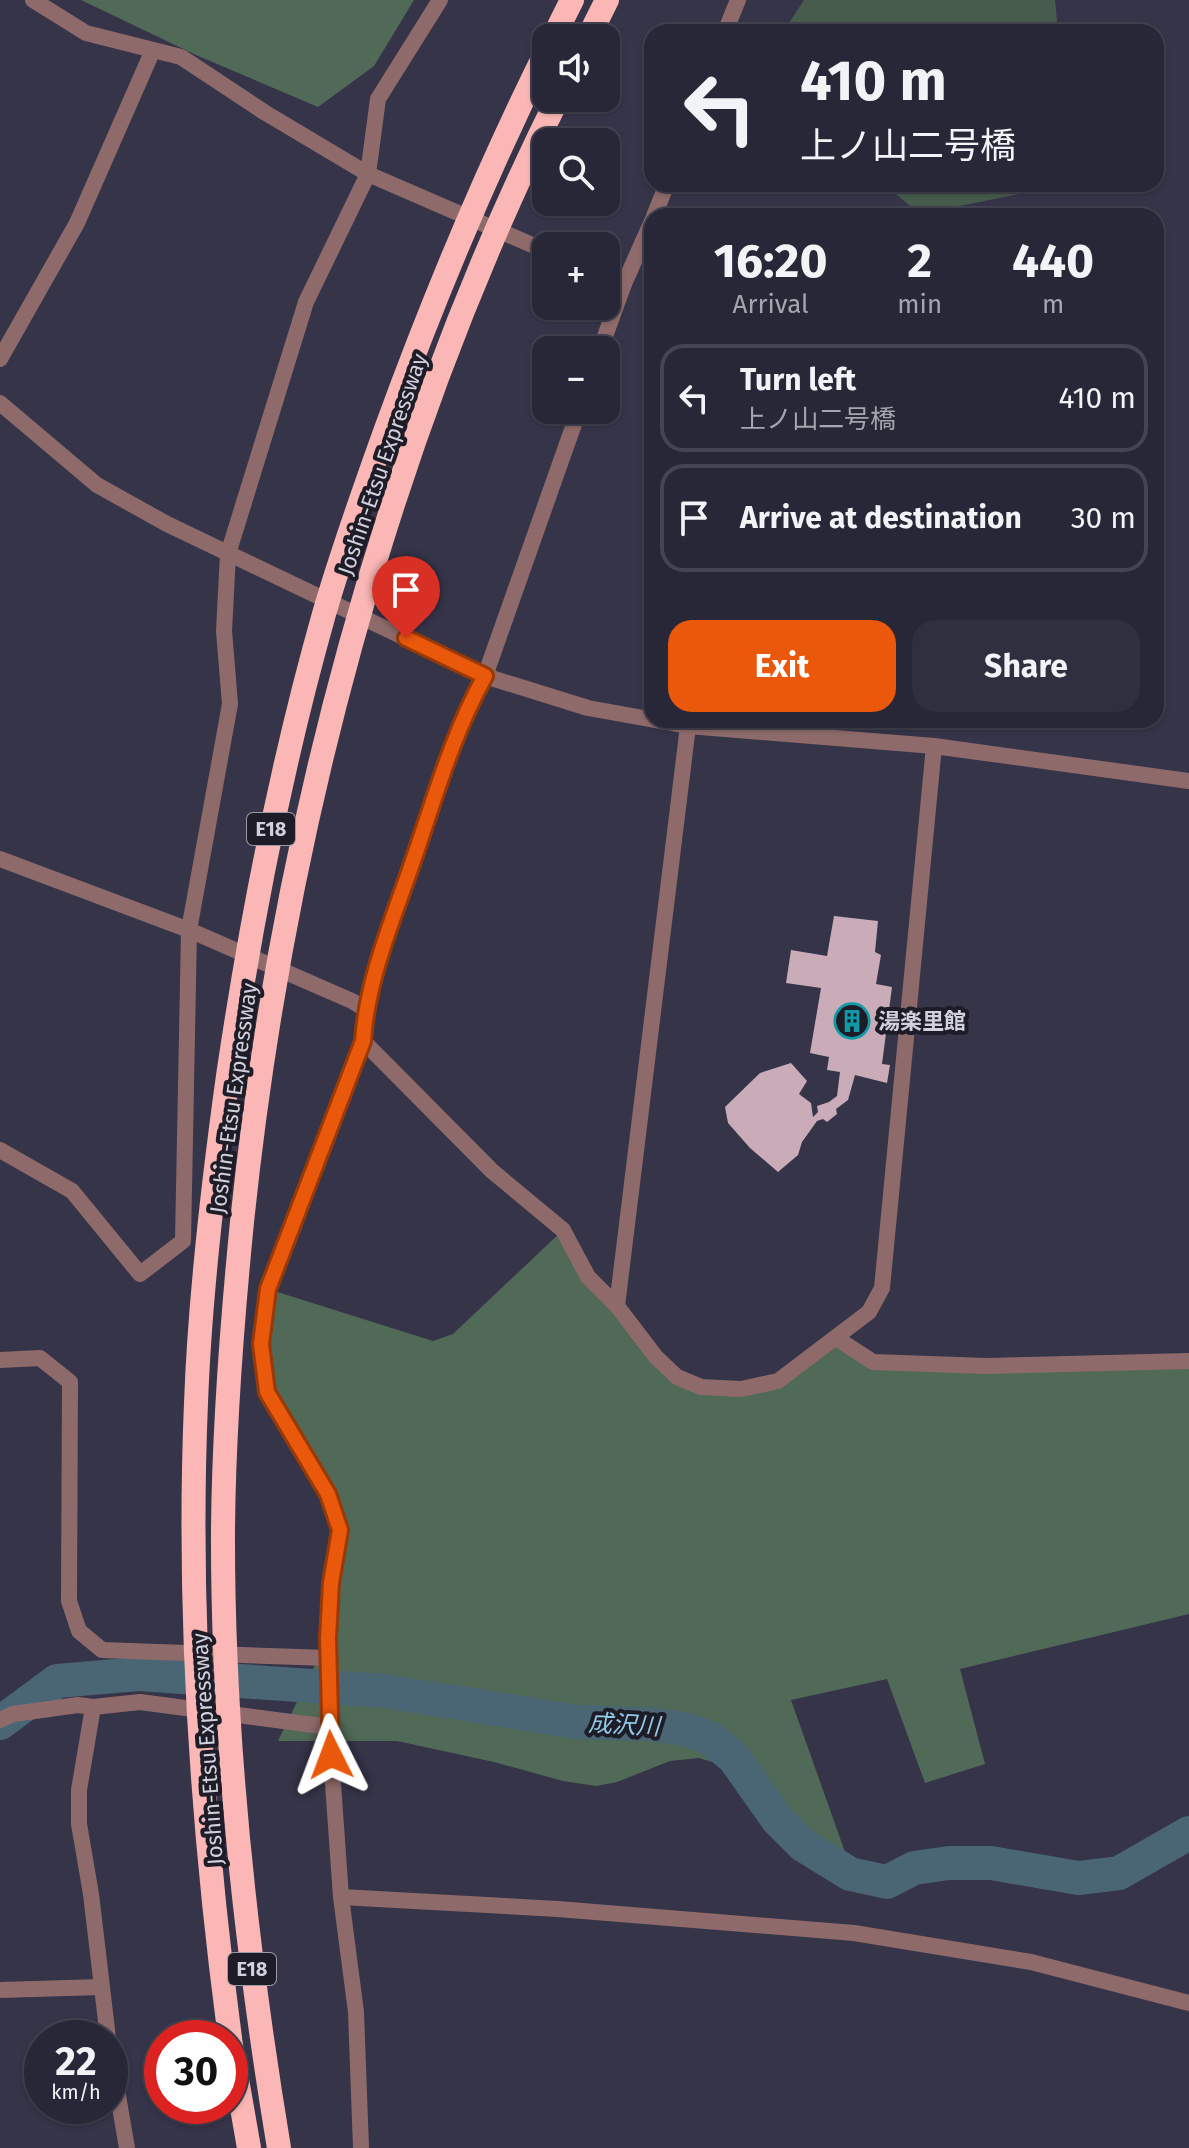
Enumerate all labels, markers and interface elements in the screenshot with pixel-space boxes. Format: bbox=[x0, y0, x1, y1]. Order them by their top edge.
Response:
map controls bbox=[532, 24, 620, 424]
button: sound bbox=[532, 24, 620, 112]
text: 410 m bbox=[800, 48, 947, 115]
icon: left bbox=[668, 56, 772, 160]
text: 上ノ山二号橋 bbox=[800, 124, 1016, 168]
button: search bbox=[532, 128, 620, 216]
button: + bbox=[532, 232, 620, 320]
text: 16:20 bbox=[714, 232, 828, 290]
text: 2 bbox=[907, 232, 932, 290]
text: 440 bbox=[1012, 232, 1094, 290]
text: Arrival bbox=[733, 289, 809, 320]
text: min bbox=[897, 289, 942, 320]
text: m bbox=[1042, 289, 1064, 320]
button: − bbox=[532, 336, 620, 424]
street label: Joshin-Etsu Expressway bbox=[332, 350, 433, 578]
text: Turn left bbox=[740, 362, 856, 398]
icon: left bbox=[672, 376, 716, 420]
text: 410 m bbox=[1058, 380, 1136, 416]
text: 上ノ山二号橋 bbox=[740, 404, 896, 435]
icon: arrive bbox=[672, 496, 716, 540]
text: Arrive at destination bbox=[740, 500, 1022, 536]
text: 30 m bbox=[1071, 500, 1136, 536]
pin bbox=[372, 556, 440, 638]
icon: arrive bbox=[384, 568, 428, 612]
button: Exit bbox=[668, 620, 896, 712]
button: Share bbox=[912, 620, 1140, 712]
road number: E18 bbox=[247, 813, 295, 845]
street label: Joshin-Etsu Expressway bbox=[204, 981, 263, 1215]
building icon: 湯楽里館 bbox=[833, 1002, 871, 1040]
place label: 湯楽里館 bbox=[878, 1008, 966, 1035]
street label: Joshin-Etsu Expressway bbox=[186, 1632, 229, 1866]
water label: 成沢川 bbox=[587, 1709, 664, 1741]
position arrow bbox=[289, 1713, 373, 1797]
road number: E18 bbox=[228, 1953, 276, 1985]
speed limit sign: 30 bbox=[144, 2020, 248, 2124]
text: 22 bbox=[55, 2038, 97, 2086]
text: km/h bbox=[51, 2080, 101, 2104]

